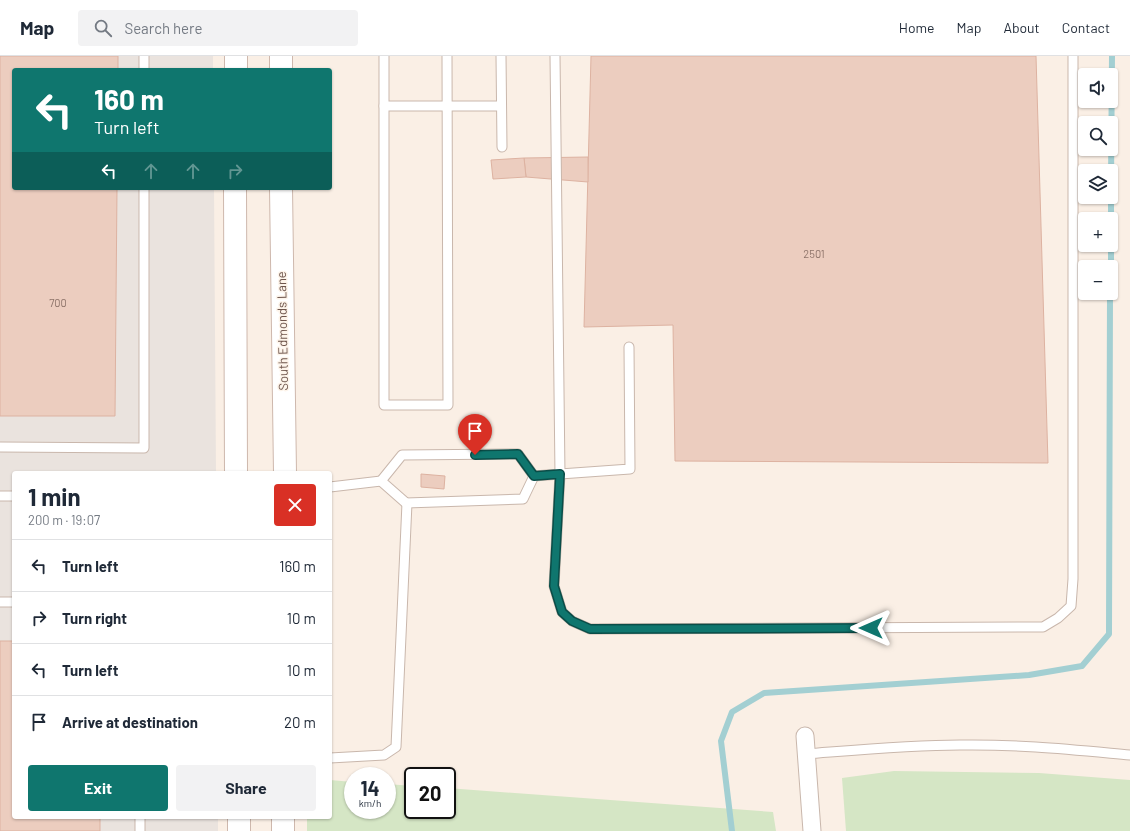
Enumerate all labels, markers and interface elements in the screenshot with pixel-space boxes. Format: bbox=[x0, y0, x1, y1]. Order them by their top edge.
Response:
search box bbox=[78, 10, 358, 46]
text: Map bbox=[20, 16, 54, 39]
icon: search bbox=[92, 17, 114, 39]
text: Search here bbox=[124, 19, 202, 37]
text: Home bbox=[899, 19, 935, 36]
text: Map bbox=[957, 19, 981, 36]
text: About bbox=[1003, 19, 1040, 36]
text: Contact bbox=[1062, 19, 1110, 36]
map controls bbox=[1078, 68, 1118, 300]
button: sound bbox=[1078, 68, 1118, 108]
text: 160 m bbox=[94, 82, 164, 116]
icon: left bbox=[28, 84, 80, 136]
text: Turn left bbox=[94, 116, 160, 138]
button: search bbox=[1078, 116, 1118, 156]
icon: left bbox=[98, 160, 120, 182]
icon: ahead bbox=[140, 160, 162, 182]
icon: ahead bbox=[182, 160, 204, 182]
icon: right bbox=[224, 160, 246, 182]
button: layers bbox=[1078, 164, 1118, 204]
button: + bbox=[1078, 212, 1118, 252]
house number: 2501 bbox=[803, 247, 825, 260]
button: − bbox=[1078, 260, 1118, 300]
street label: South Edmonds Lane bbox=[273, 271, 291, 391]
house number: 700 bbox=[49, 296, 67, 309]
pin bbox=[458, 414, 492, 455]
icon: arrive bbox=[464, 420, 486, 442]
text: 1 min bbox=[28, 482, 81, 511]
button: close bbox=[274, 484, 316, 526]
text: 200 m · 19:07 bbox=[28, 512, 100, 528]
icon: left bbox=[28, 555, 50, 577]
text: Turn left bbox=[62, 557, 118, 575]
text: 160 m bbox=[279, 557, 316, 575]
icon: right bbox=[28, 607, 50, 629]
position arrow bbox=[850, 607, 892, 649]
text: Turn right bbox=[62, 609, 127, 627]
text: 10 m bbox=[287, 609, 316, 627]
icon: left bbox=[28, 659, 50, 681]
text: Turn left bbox=[62, 661, 118, 679]
text: 10 m bbox=[287, 661, 316, 679]
icon: arrive bbox=[28, 711, 50, 733]
text: Arrive at destination bbox=[62, 713, 198, 731]
text: 20 m bbox=[284, 713, 316, 731]
button: Exit bbox=[28, 765, 168, 811]
button: Share bbox=[176, 765, 316, 811]
speed limit sign: 20 bbox=[404, 767, 456, 819]
text: 14 bbox=[360, 776, 380, 800]
text: km/h bbox=[359, 797, 381, 809]

